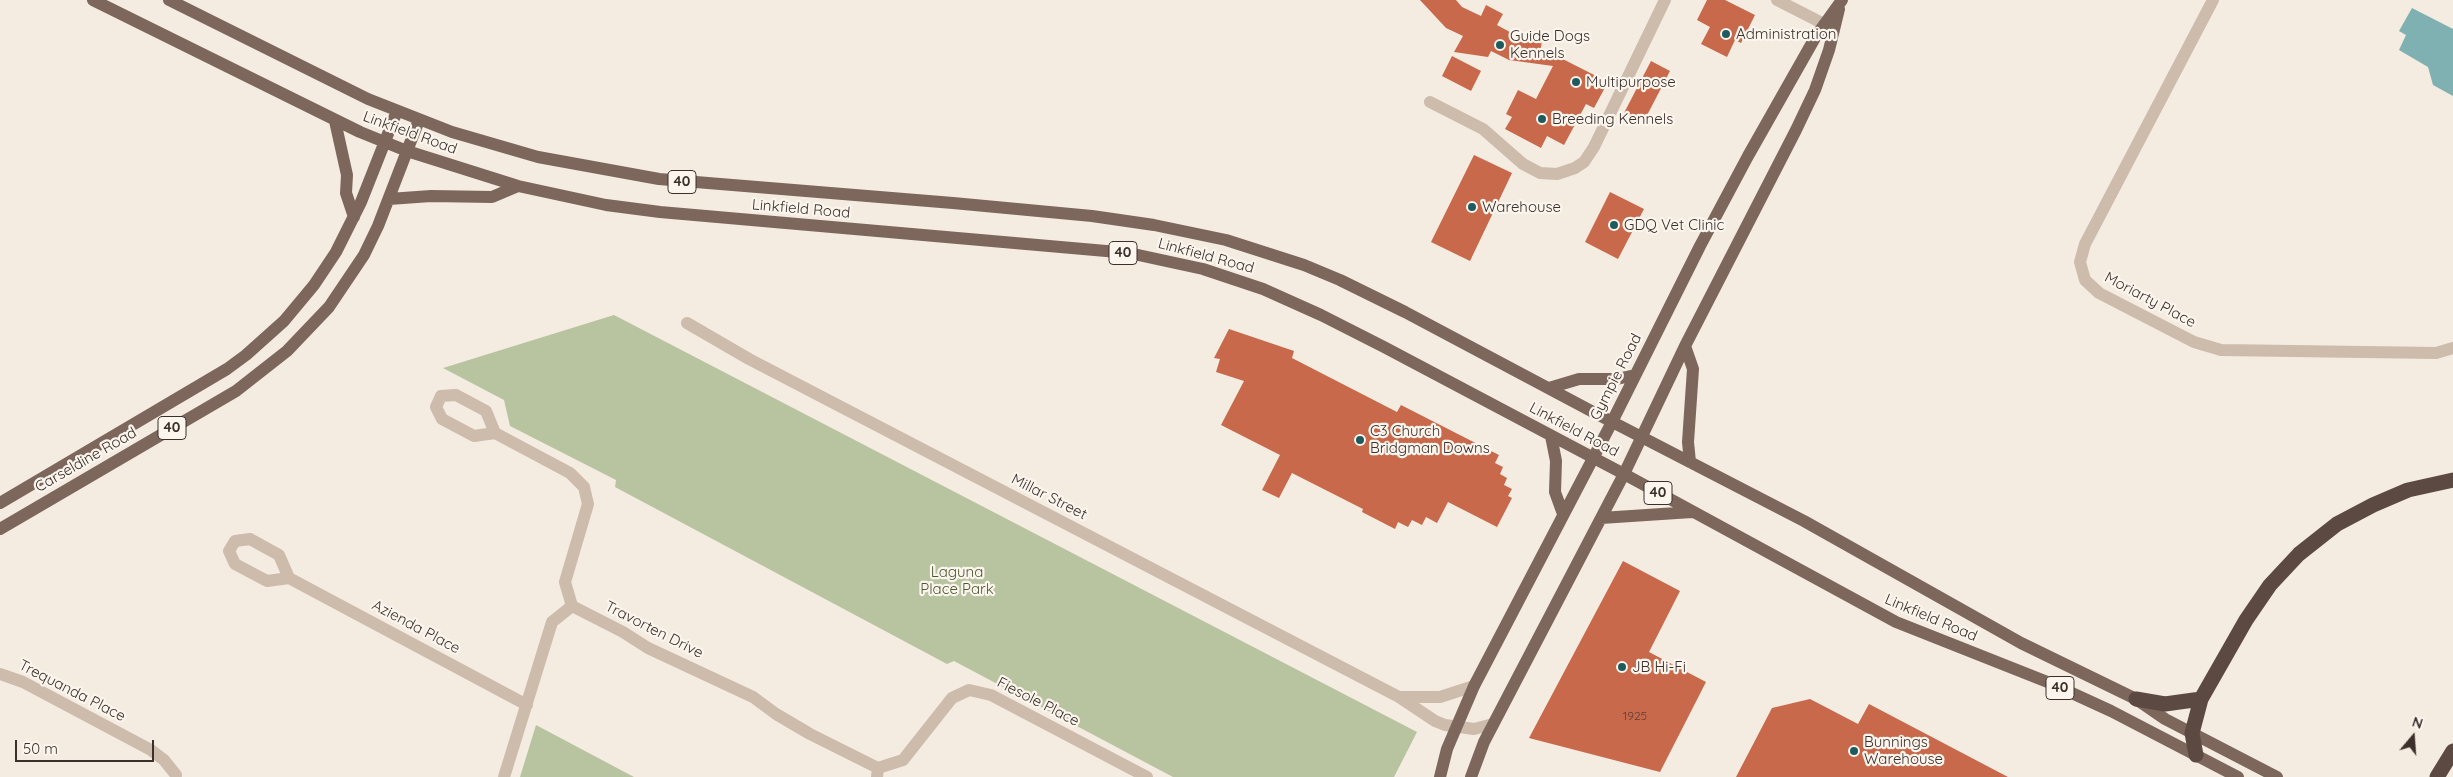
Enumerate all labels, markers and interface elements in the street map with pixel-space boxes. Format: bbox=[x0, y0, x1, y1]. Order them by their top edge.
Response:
place label: Administration bbox=[1736, 25, 1836, 43]
place label: Guide Dogs Kennels bbox=[1510, 27, 1590, 62]
marker: Administration bbox=[1720, 28, 1732, 40]
marker: Guide Dogs Kennels bbox=[1494, 39, 1506, 51]
place label: Multipurpose bbox=[1586, 73, 1676, 91]
marker: Multipurpose bbox=[1570, 76, 1582, 88]
street label: Linkfield Road bbox=[361, 108, 459, 158]
place label: Breeding Kennels bbox=[1552, 110, 1673, 128]
marker: Breeding Kennels bbox=[1536, 113, 1548, 125]
road number: 40 bbox=[668, 170, 696, 193]
street label: Linkfield Road bbox=[751, 196, 851, 222]
place label: Warehouse bbox=[1482, 198, 1561, 216]
marker: Warehouse bbox=[1466, 201, 1478, 213]
place label: GDQ Vet Clinic bbox=[1624, 216, 1724, 234]
marker: GDQ Vet Clinic bbox=[1608, 219, 1620, 231]
street label: Linkfield Road bbox=[1156, 235, 1256, 277]
road number: 40 bbox=[1109, 242, 1137, 264]
street label: Moriarty Place bbox=[2101, 268, 2199, 332]
street label: Gympie Road bbox=[1586, 331, 1646, 423]
street label: Linkfield Road bbox=[1526, 399, 1622, 461]
road number: 40 bbox=[158, 416, 186, 439]
place label: C3 Church Bridgman Downs bbox=[1370, 422, 1490, 457]
street label: Carseldine Road bbox=[32, 424, 140, 496]
marker: C3 Church Bridgman Downs bbox=[1354, 434, 1366, 446]
street label: Millar Street bbox=[1008, 470, 1090, 524]
road number: 40 bbox=[1644, 482, 1672, 504]
park label: Laguna Place Park bbox=[920, 563, 994, 598]
street label: Linkfield Road bbox=[1882, 590, 1980, 646]
street label: Azienda Place bbox=[369, 596, 463, 658]
street label: Travorten Drive bbox=[602, 598, 706, 662]
street label: Trequanda Place bbox=[16, 656, 128, 726]
place label: JB Hi-Fi bbox=[1632, 658, 1686, 676]
marker: JB Hi-Fi bbox=[1616, 661, 1628, 673]
street label: Fiesole Place bbox=[994, 674, 1082, 730]
road number: 40 bbox=[2046, 676, 2074, 700]
house number: 1925 bbox=[1623, 709, 1647, 723]
north arrow bbox=[2388, 712, 2438, 762]
text: N bbox=[2410, 713, 2425, 733]
scale bar bbox=[18, 730, 156, 762]
place label: Bunnings Warehouse bbox=[1864, 733, 1943, 768]
text: 50 m bbox=[23, 739, 58, 758]
marker: Bunnings Warehouse bbox=[1848, 745, 1860, 757]

